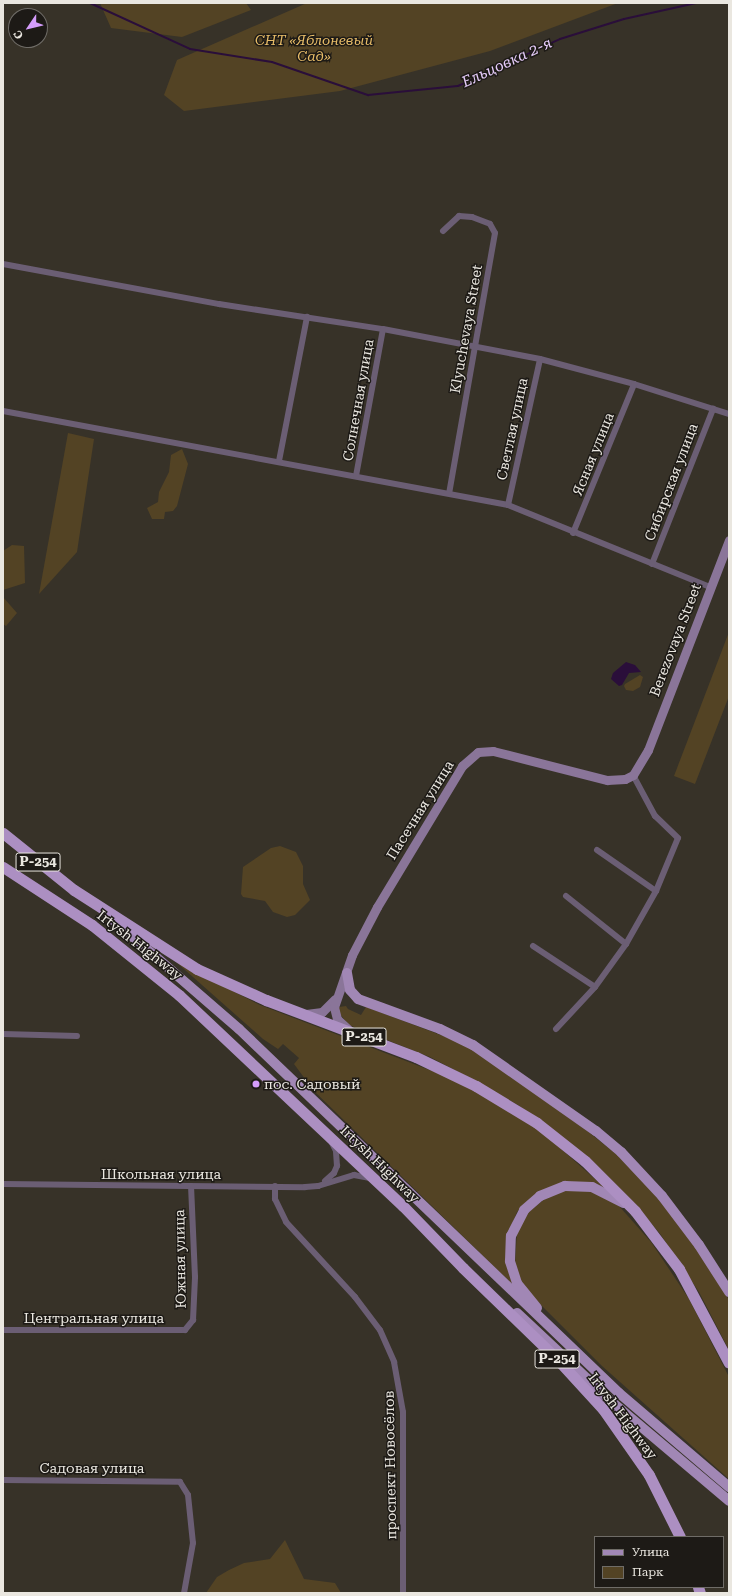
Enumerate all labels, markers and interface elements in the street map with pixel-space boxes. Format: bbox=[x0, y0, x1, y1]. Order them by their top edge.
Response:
north arrow bbox=[8, 8, 48, 48]
text: С bbox=[11, 28, 26, 41]
park label: СНТ «Яблоневый Сад» bbox=[255, 32, 373, 64]
water label: Ельцовка 2-я bbox=[459, 34, 555, 92]
street label: Klyuchevaya Street bbox=[446, 263, 486, 395]
street label: Солнечная улица bbox=[339, 338, 377, 462]
street label: Светлая улица bbox=[493, 376, 531, 482]
street label: Ясная улица bbox=[569, 410, 617, 498]
street label: Сибирская улица bbox=[641, 421, 701, 543]
street label: Berezovaya Street bbox=[646, 581, 704, 699]
street label: Пасечная улица bbox=[383, 757, 457, 863]
road number: Р-254 bbox=[15, 851, 61, 873]
street label: Irtysh Highway bbox=[94, 906, 186, 984]
road number: Р-254 bbox=[341, 1026, 387, 1048]
place label: пос. Садовый bbox=[264, 1076, 360, 1092]
marker: пос. Садовый bbox=[251, 1079, 261, 1089]
street label: Irtysh Highway bbox=[337, 1122, 423, 1206]
street label: Школьная улица bbox=[101, 1166, 221, 1182]
street label: Южная улица bbox=[171, 1209, 189, 1309]
street label: Центральная улица bbox=[24, 1310, 164, 1326]
road number: Р-254 bbox=[534, 1348, 580, 1370]
street label: Irtysh Highway bbox=[585, 1369, 661, 1463]
street label: проспект Новосёлов bbox=[380, 1390, 400, 1540]
street label: Садовая улица bbox=[40, 1460, 144, 1476]
legend bbox=[594, 1536, 724, 1588]
text: Улица bbox=[632, 1545, 669, 1559]
text: Парк bbox=[632, 1565, 664, 1579]

